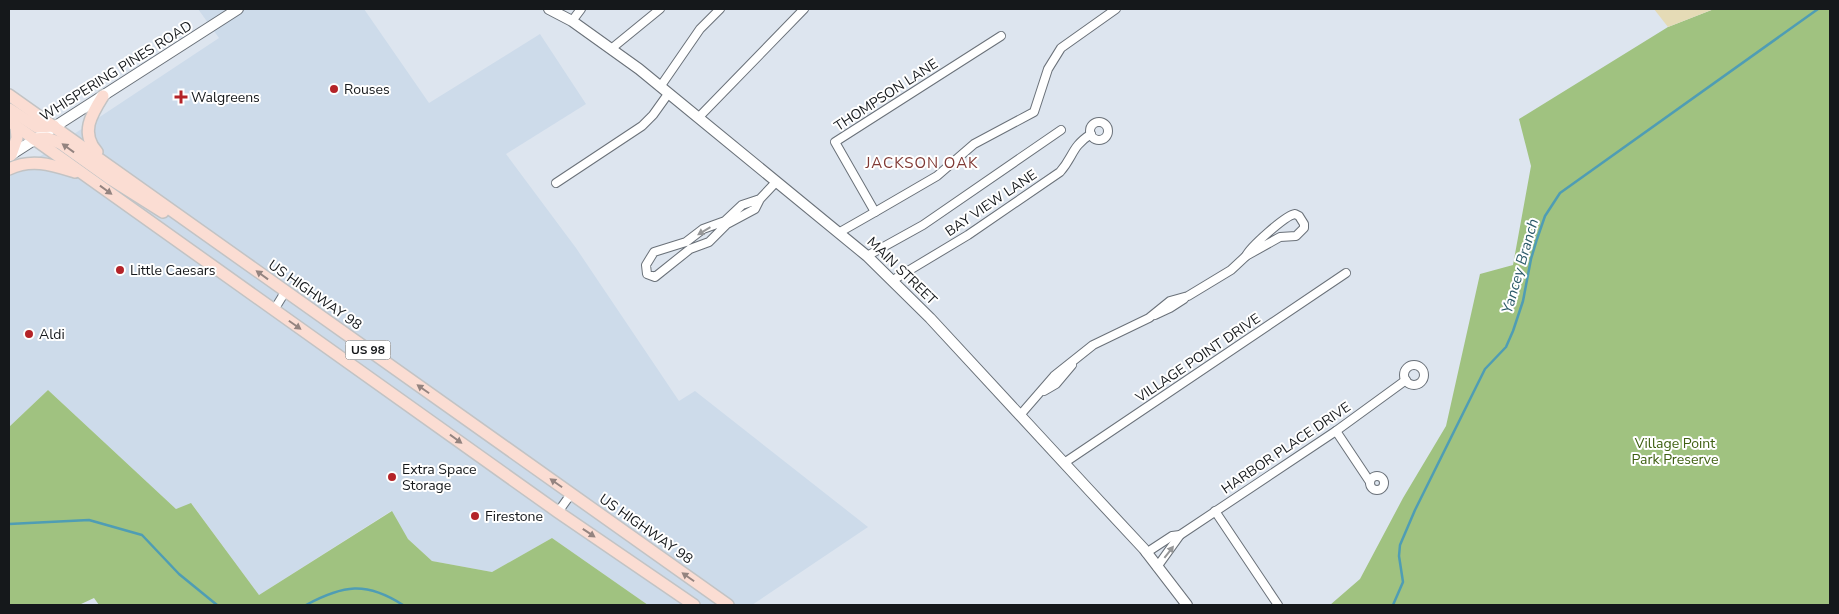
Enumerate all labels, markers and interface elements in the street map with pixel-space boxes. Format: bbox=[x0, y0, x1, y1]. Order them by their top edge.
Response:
street label: WHISPERING PINES ROAD bbox=[36, 16, 196, 126]
street label: THOMPSON LANE bbox=[830, 54, 942, 136]
place label: Rouses bbox=[344, 80, 390, 99]
marker: Rouses bbox=[328, 83, 340, 95]
place label: Walgreens bbox=[191, 88, 260, 107]
marker: Walgreens bbox=[175, 91, 187, 103]
one-way arrow bbox=[62, 143, 75, 154]
district label: JACKSON OAK bbox=[865, 153, 979, 173]
street label: BAY VIEW LANE bbox=[941, 165, 1041, 241]
one-way arrow bbox=[99, 185, 113, 195]
water label: Yancey Branch bbox=[1497, 216, 1543, 316]
one-way arrow bbox=[697, 226, 710, 235]
street label: MAIN STREET bbox=[863, 233, 942, 310]
street label: US HIGHWAY 98 bbox=[264, 256, 366, 334]
place label: Little Caesars bbox=[130, 261, 216, 280]
marker: Little Caesars bbox=[114, 264, 126, 276]
one-way arrow bbox=[255, 270, 269, 280]
street label: VILLAGE POINT DRIVE bbox=[1131, 309, 1264, 407]
one-way arrow bbox=[288, 320, 302, 330]
place label: Aldi bbox=[39, 325, 65, 344]
marker: Aldi bbox=[23, 328, 35, 340]
road number: US 98 bbox=[346, 340, 390, 360]
one-way arrow bbox=[416, 384, 430, 394]
street label: HARBOR PLACE DRIVE bbox=[1218, 398, 1354, 498]
one-way arrow bbox=[449, 434, 463, 444]
park label: Village Point Park Preserve bbox=[1632, 434, 1718, 469]
place label: Extra Space Storage bbox=[402, 460, 476, 495]
marker: Extra Space Storage bbox=[386, 471, 398, 483]
one-way arrow bbox=[549, 478, 562, 488]
street label: US HIGHWAY 98 bbox=[595, 490, 697, 568]
place label: Firestone bbox=[485, 507, 543, 526]
marker: Firestone bbox=[469, 510, 481, 522]
one-way arrow bbox=[582, 528, 595, 538]
one-way arrow bbox=[1164, 545, 1175, 558]
one-way arrow bbox=[681, 572, 695, 582]

